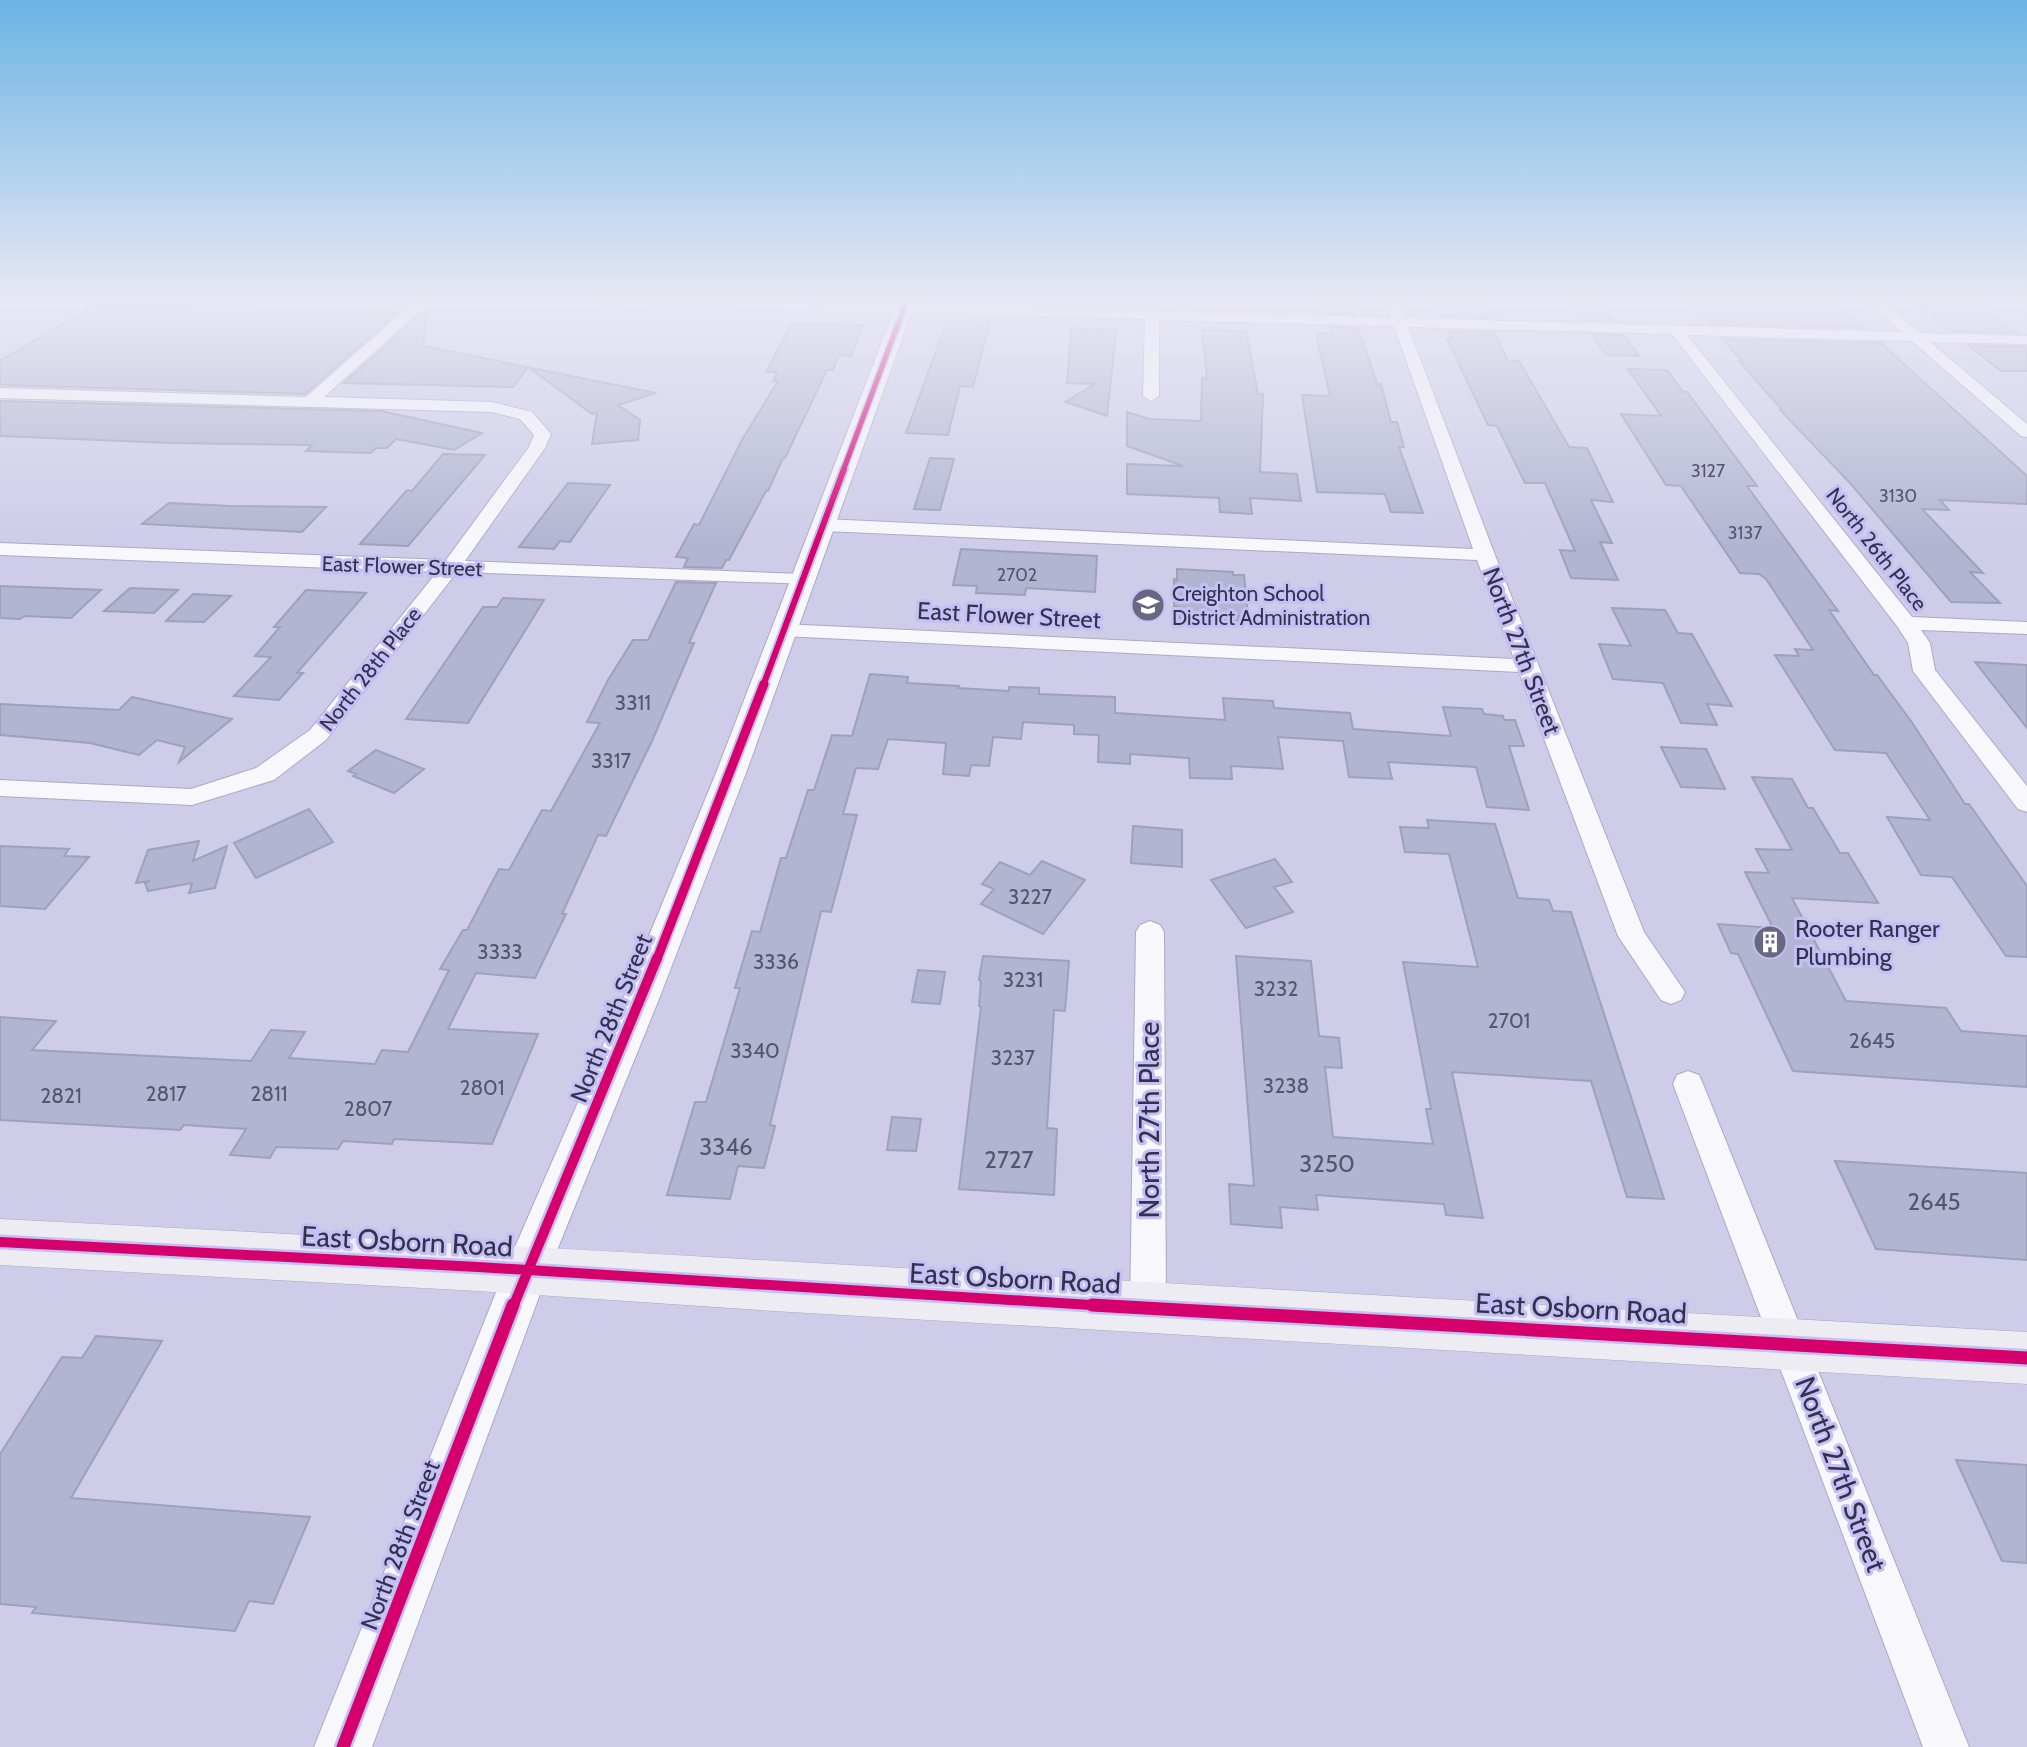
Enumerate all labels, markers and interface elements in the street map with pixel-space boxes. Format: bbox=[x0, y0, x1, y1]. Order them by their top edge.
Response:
house number: 3127 bbox=[1691, 460, 1725, 482]
street label: North 26th Place bbox=[1821, 483, 1933, 616]
house number: 3130 bbox=[1879, 485, 1917, 507]
house number: 3137 bbox=[1728, 522, 1762, 544]
street label: East Flower Street bbox=[321, 551, 483, 581]
street label: North 27th Street bbox=[1477, 563, 1567, 739]
house number: 2702 bbox=[997, 564, 1037, 586]
place label: Creighton School District Administration bbox=[1172, 581, 1370, 630]
school or university icon: Creighton School District Administration bbox=[1129, 586, 1167, 624]
street label: East Flower Street bbox=[917, 596, 1101, 634]
street label: North 28th Place bbox=[314, 602, 426, 736]
house number: 3311 bbox=[615, 690, 651, 715]
house number: 3317 bbox=[591, 748, 631, 773]
house number: 3227 bbox=[1008, 884, 1052, 909]
place label: Rooter Ranger Plumbing bbox=[1795, 914, 1940, 971]
building icon: Rooter Ranger Plumbing bbox=[1751, 923, 1789, 961]
street label: North 28th Street bbox=[564, 930, 658, 1106]
house number: 3333 bbox=[477, 939, 523, 964]
house number: 3336 bbox=[753, 949, 799, 974]
house number: 3231 bbox=[1003, 967, 1043, 992]
house number: 3232 bbox=[1254, 976, 1298, 1001]
house number: 2701 bbox=[1488, 1008, 1530, 1033]
street label: North 27th Place bbox=[1132, 1022, 1166, 1218]
house number: 2645 bbox=[1849, 1028, 1895, 1053]
house number: 3340 bbox=[730, 1038, 780, 1063]
house number: 3237 bbox=[991, 1045, 1036, 1070]
house number: 3238 bbox=[1263, 1073, 1309, 1098]
house number: 2801 bbox=[459, 1075, 505, 1100]
house number: 2817 bbox=[145, 1081, 187, 1106]
house number: 2811 bbox=[250, 1081, 288, 1106]
house number: 2821 bbox=[40, 1083, 82, 1108]
house number: 2807 bbox=[344, 1096, 393, 1121]
house number: 3346 bbox=[699, 1132, 753, 1161]
house number: 2727 bbox=[984, 1145, 1034, 1174]
house number: 3250 bbox=[1299, 1149, 1355, 1178]
house number: 2645 bbox=[1907, 1187, 1961, 1216]
street label: East Osborn Road bbox=[300, 1218, 514, 1264]
street label: East Osborn Road bbox=[908, 1255, 1122, 1301]
street label: East Osborn Road bbox=[1474, 1285, 1688, 1331]
street label: North 27th Street bbox=[1788, 1372, 1894, 1576]
street label: North 28th Street bbox=[354, 1456, 446, 1634]

